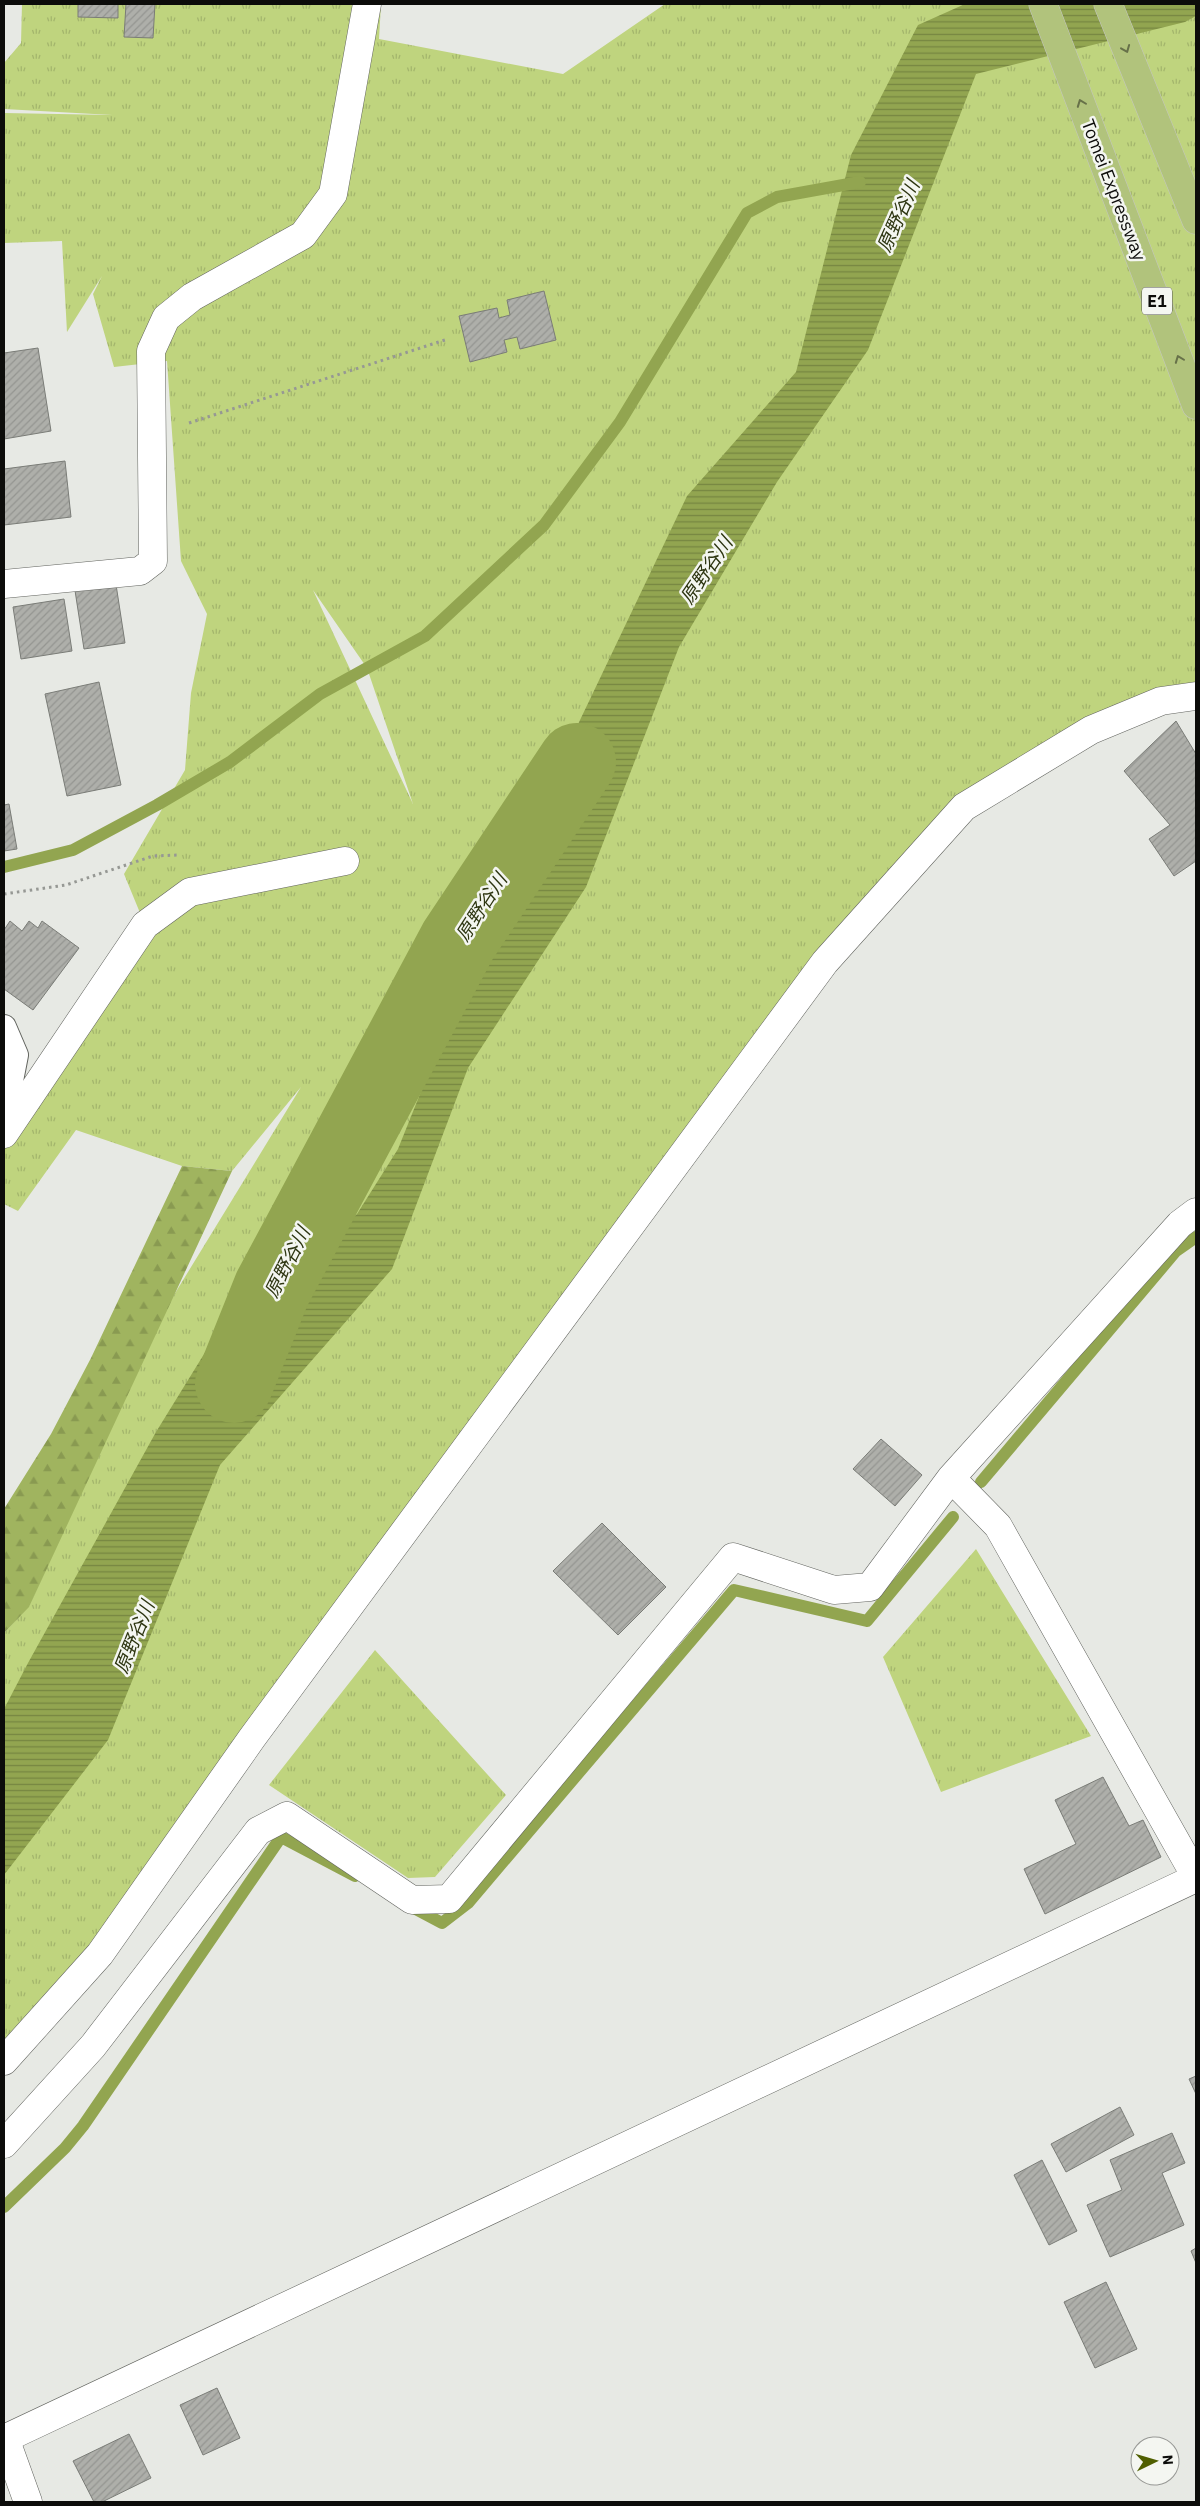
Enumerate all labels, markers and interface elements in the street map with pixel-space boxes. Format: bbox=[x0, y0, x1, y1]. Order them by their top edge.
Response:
one-way arrow bbox=[1120, 44, 1131, 53]
one-way arrow bbox=[1077, 100, 1087, 108]
street label: Tomei Expressway bbox=[1076, 116, 1152, 264]
water label: 原野谷川 bbox=[872, 175, 925, 256]
road number: E1 bbox=[1142, 288, 1172, 314]
one-way arrow bbox=[1175, 356, 1185, 364]
water label: 原野谷川 bbox=[675, 530, 738, 608]
water label: 原野谷川 bbox=[450, 867, 513, 945]
water label: 原野谷川 bbox=[259, 1221, 316, 1301]
water label: 原野谷川 bbox=[109, 1595, 160, 1677]
north arrow bbox=[1130, 2436, 1180, 2486]
text: N bbox=[1159, 2454, 1177, 2466]

